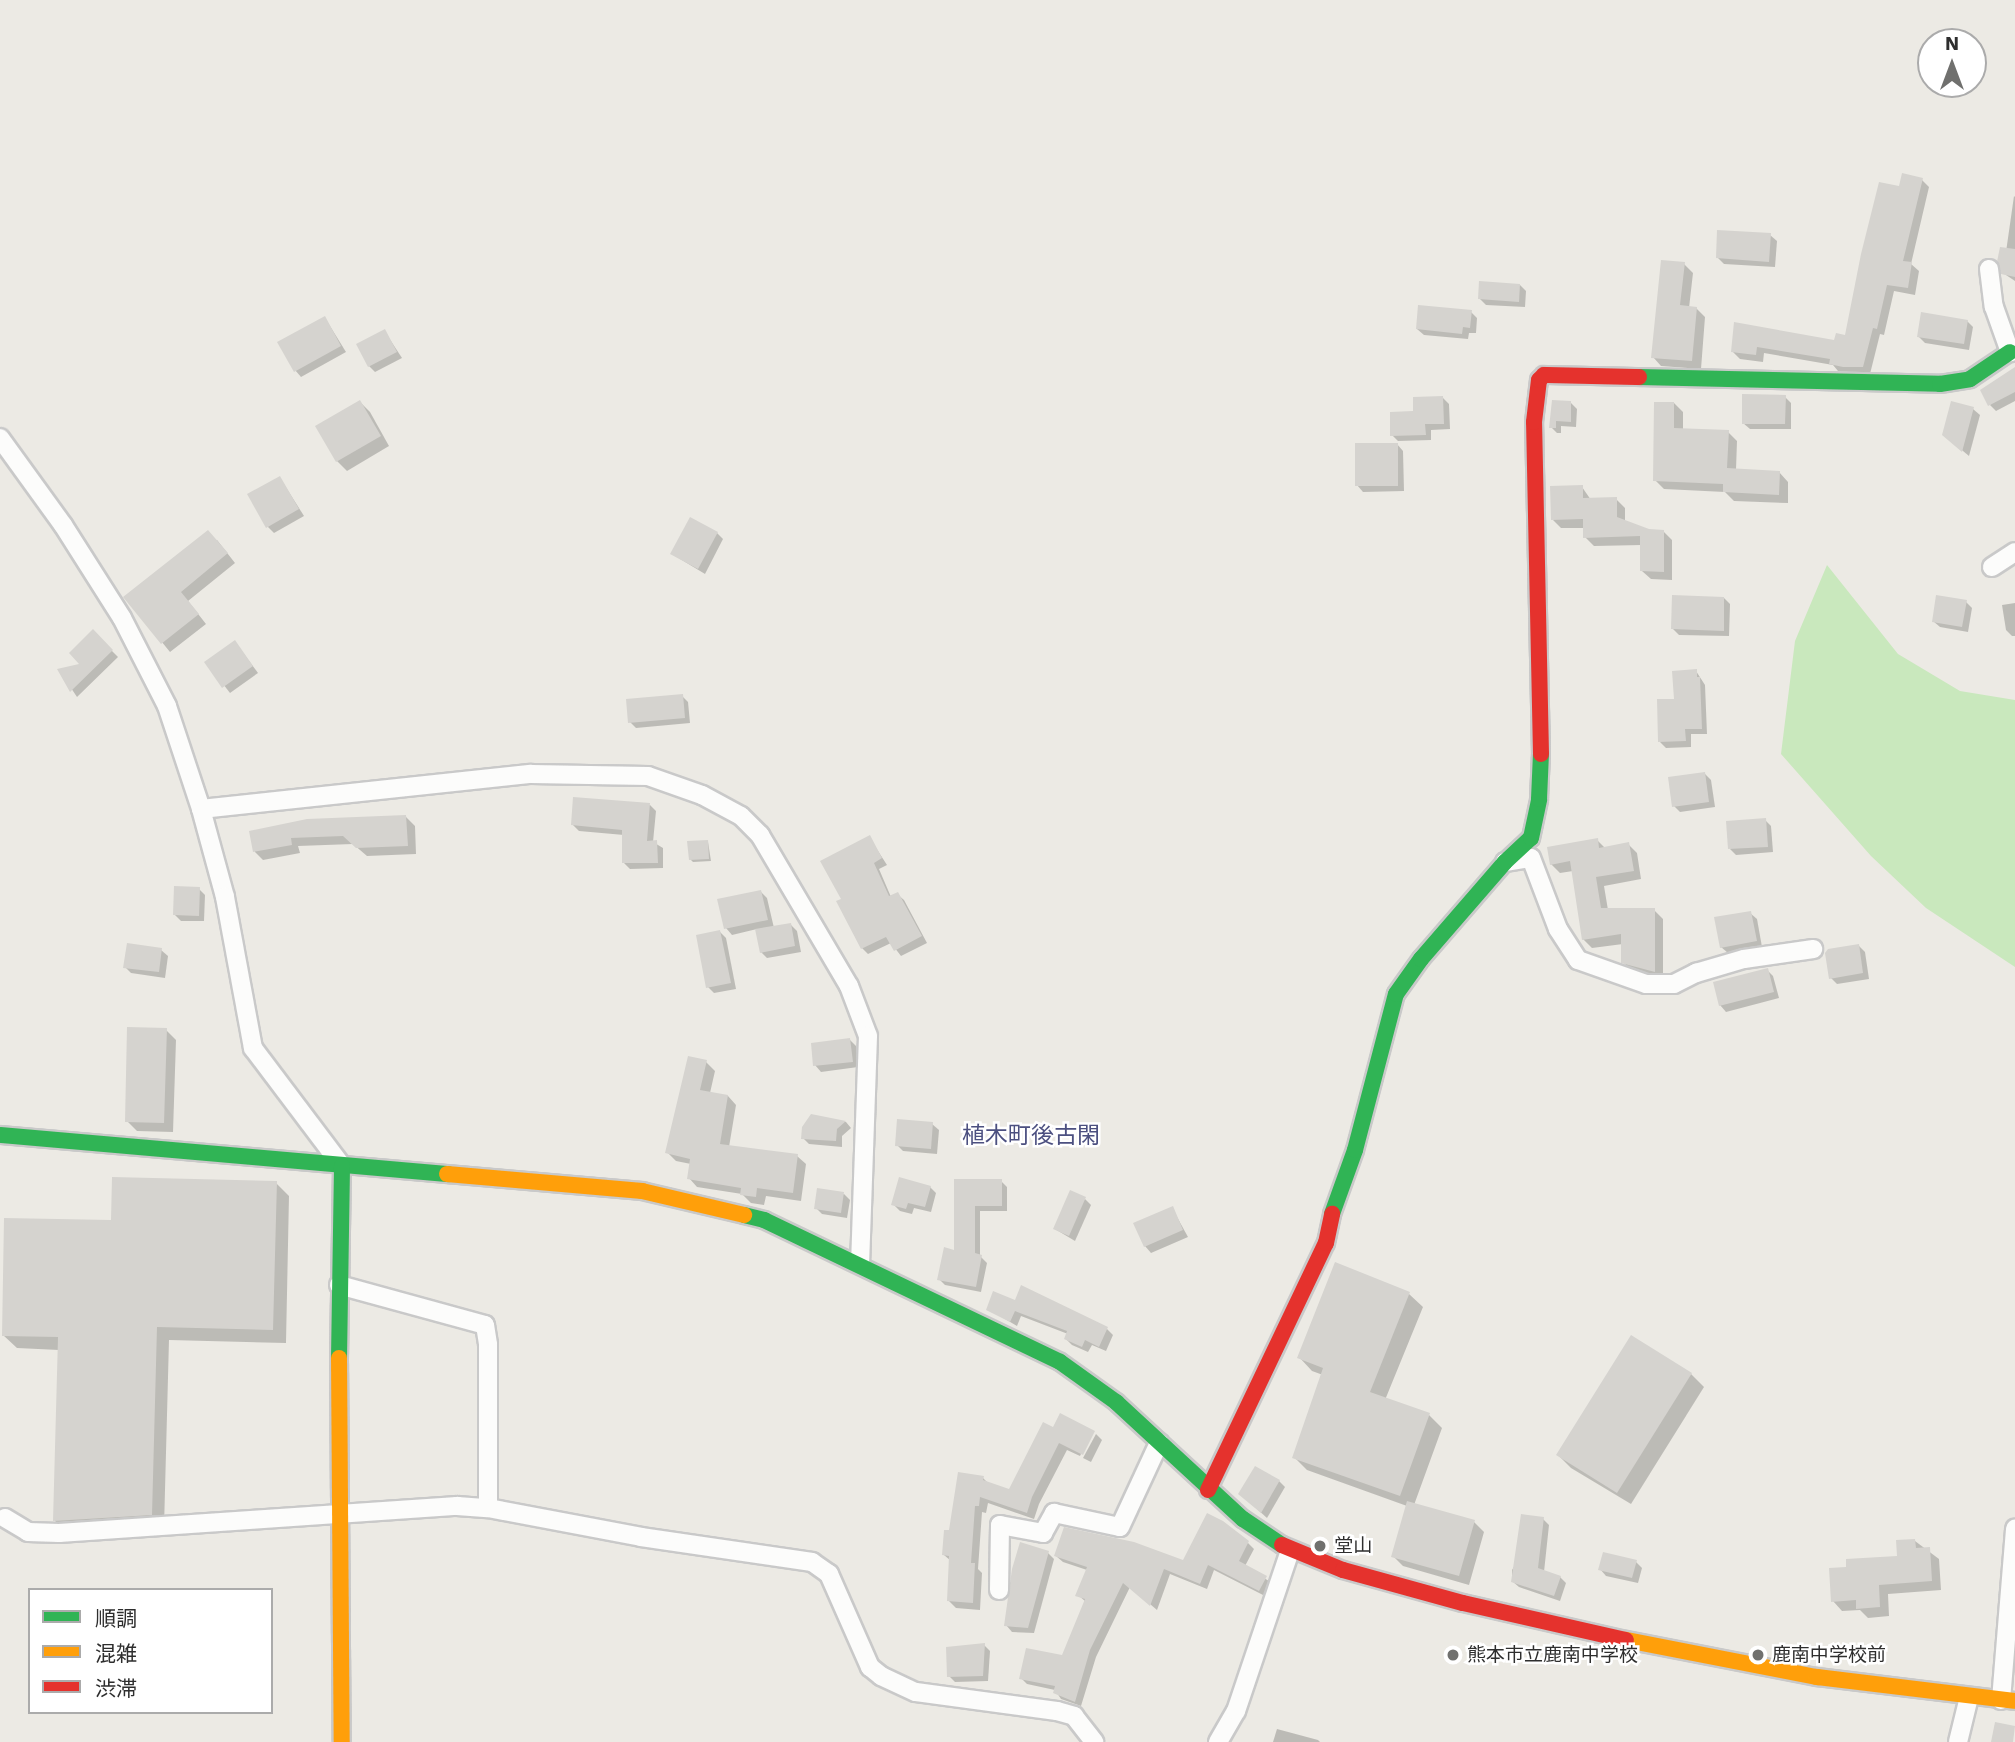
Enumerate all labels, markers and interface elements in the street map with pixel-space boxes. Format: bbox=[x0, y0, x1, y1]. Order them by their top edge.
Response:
north arrow bbox=[1917, 28, 1987, 98]
text: N bbox=[1945, 32, 1959, 55]
district label: 植木町後古閑 bbox=[962, 1122, 1100, 1150]
place label: 堂山 bbox=[1334, 1535, 1372, 1557]
marker: 堂山 bbox=[1312, 1538, 1328, 1554]
legend bbox=[28, 1588, 273, 1714]
text: 順調 bbox=[95, 1606, 137, 1631]
text: 混雑 bbox=[95, 1641, 137, 1666]
place label: 熊本市立鹿南中学校 bbox=[1467, 1644, 1638, 1666]
place label: 鹿南中学校前 bbox=[1772, 1644, 1886, 1666]
marker: 熊本市立鹿南中学校 bbox=[1445, 1647, 1461, 1663]
marker: 鹿南中学校前 bbox=[1750, 1647, 1766, 1663]
text: 渋滞 bbox=[95, 1676, 137, 1701]

